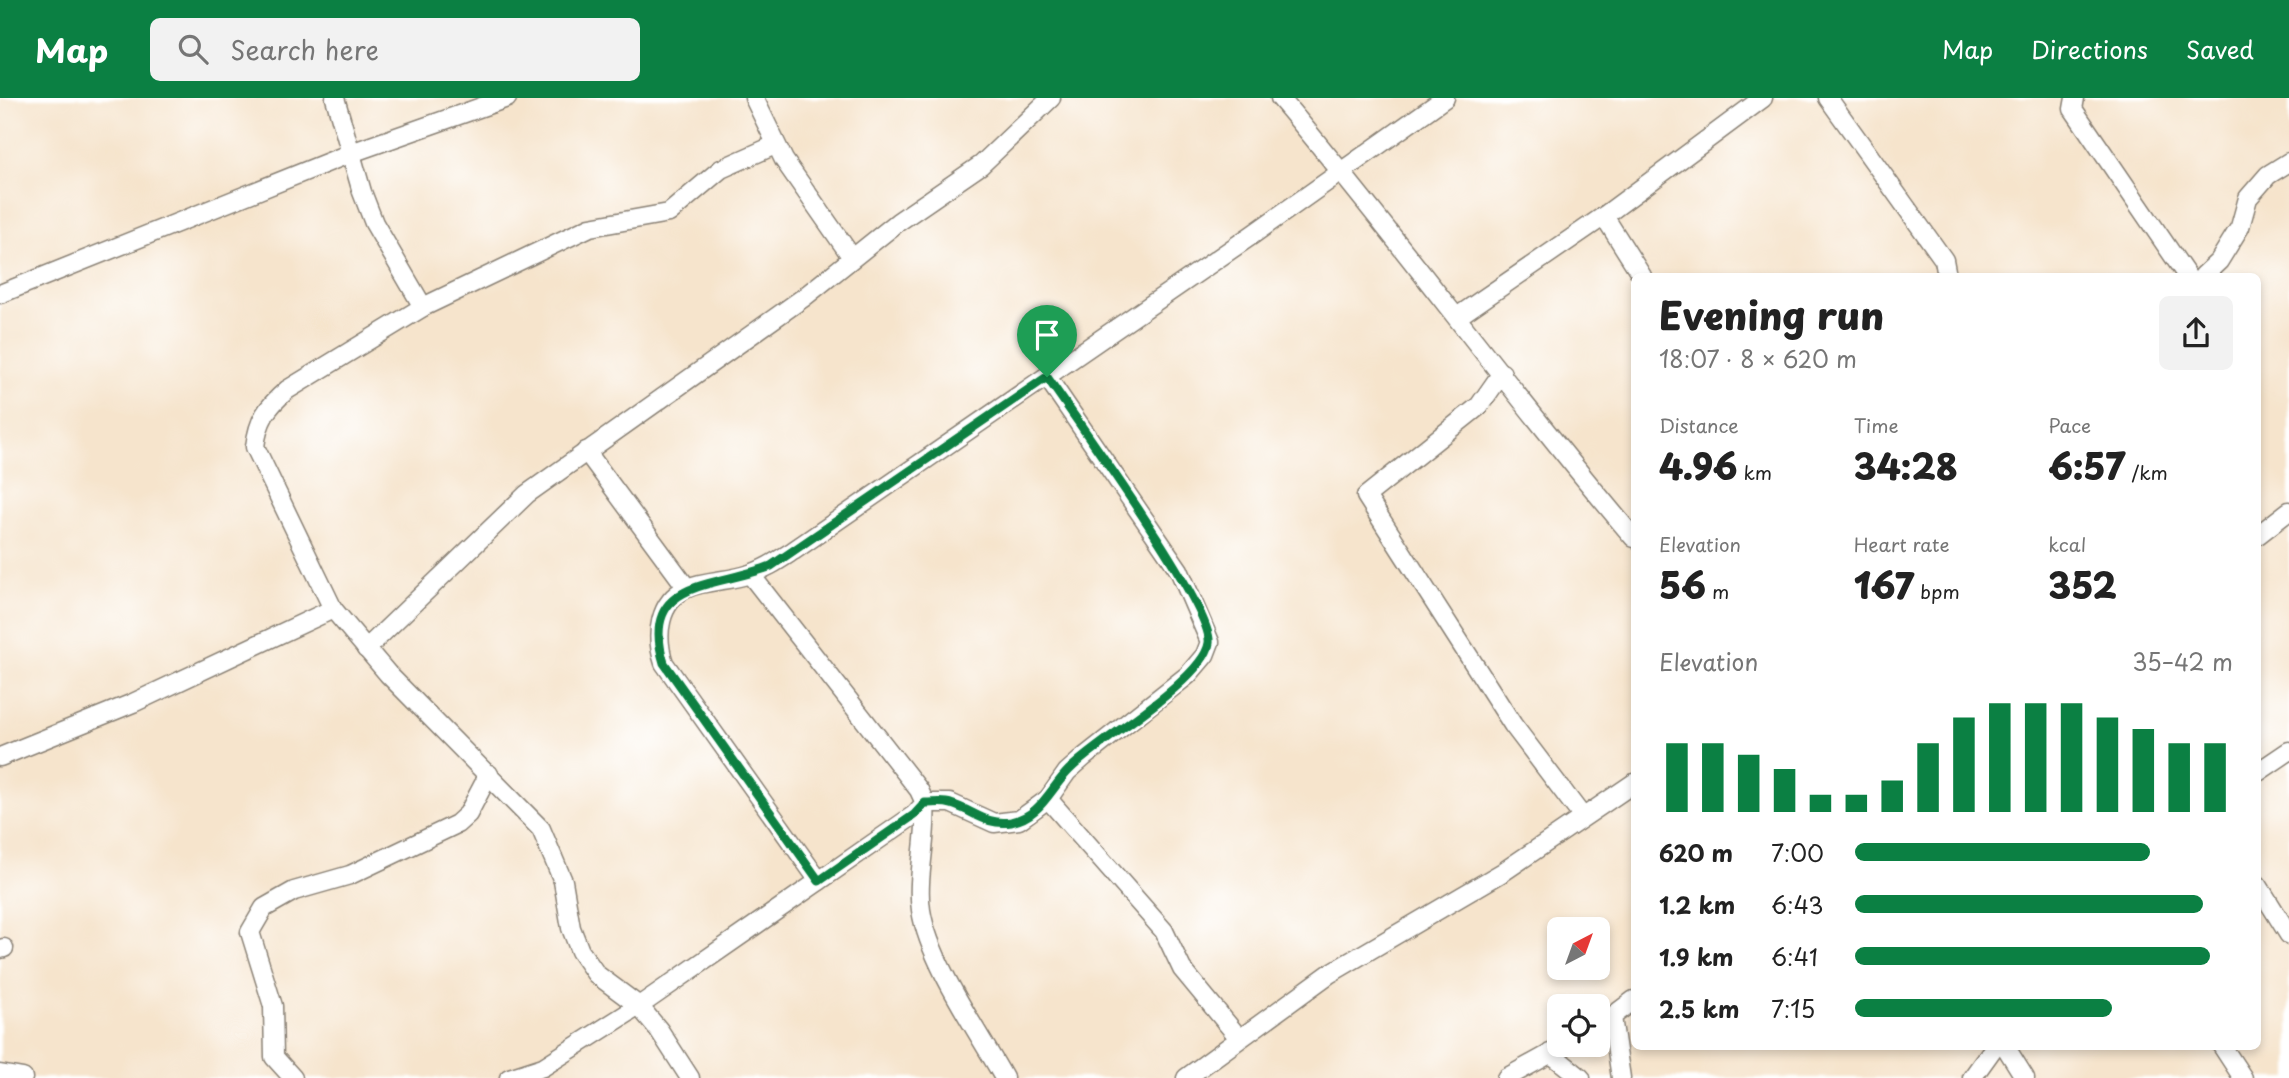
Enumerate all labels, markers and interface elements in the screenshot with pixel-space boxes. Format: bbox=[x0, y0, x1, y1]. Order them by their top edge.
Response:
search box bbox=[150, 18, 640, 81]
text: Map bbox=[35, 24, 108, 74]
icon: search bbox=[174, 30, 212, 68]
text: Search here bbox=[230, 30, 379, 69]
text: Map bbox=[1942, 31, 1993, 67]
text: Directions bbox=[2031, 31, 2148, 67]
text: Saved bbox=[2186, 31, 2254, 67]
text: Evening run bbox=[1659, 286, 1884, 343]
button: share bbox=[2159, 296, 2233, 370]
pin bbox=[1017, 305, 1077, 377]
icon: arrive bbox=[1028, 316, 1066, 354]
text: 18:07 · 8 × 620 m bbox=[1659, 341, 1857, 376]
text: Distance bbox=[1659, 411, 1739, 439]
text: Time bbox=[1854, 411, 1899, 439]
text: Pace bbox=[2048, 411, 2091, 439]
text: 4.96 bbox=[1659, 439, 1737, 492]
text: 34:28 bbox=[1854, 439, 1958, 492]
text: 6:57 bbox=[2048, 439, 2125, 492]
text: km bbox=[1737, 458, 1772, 486]
text: /km bbox=[2125, 458, 2168, 486]
text: Elevation bbox=[1659, 530, 1741, 558]
text: Heart rate bbox=[1854, 530, 1950, 558]
text: kcal bbox=[2048, 530, 2086, 558]
text: 56 bbox=[1659, 558, 1706, 611]
text: 167 bbox=[1854, 558, 1914, 611]
text: 352 bbox=[2048, 558, 2117, 611]
text: m bbox=[1706, 577, 1729, 605]
text: bpm bbox=[1914, 577, 1960, 605]
text: Elevation bbox=[1659, 644, 1758, 679]
text: 35–42 m bbox=[2132, 644, 2233, 679]
text: 620 m bbox=[1659, 835, 1733, 870]
text: 7:00 bbox=[1771, 835, 1824, 870]
text: 1.2 km bbox=[1659, 887, 1735, 922]
text: 6:43 bbox=[1771, 887, 1824, 922]
north arrow bbox=[1547, 917, 1610, 980]
map controls bbox=[1547, 917, 1610, 1057]
text: 1.9 km bbox=[1659, 939, 1733, 974]
text: 6:41 bbox=[1771, 939, 1818, 974]
text: 2.5 km bbox=[1659, 991, 1739, 1026]
text: 7:15 bbox=[1771, 991, 1815, 1026]
button: locate bbox=[1547, 994, 1610, 1057]

